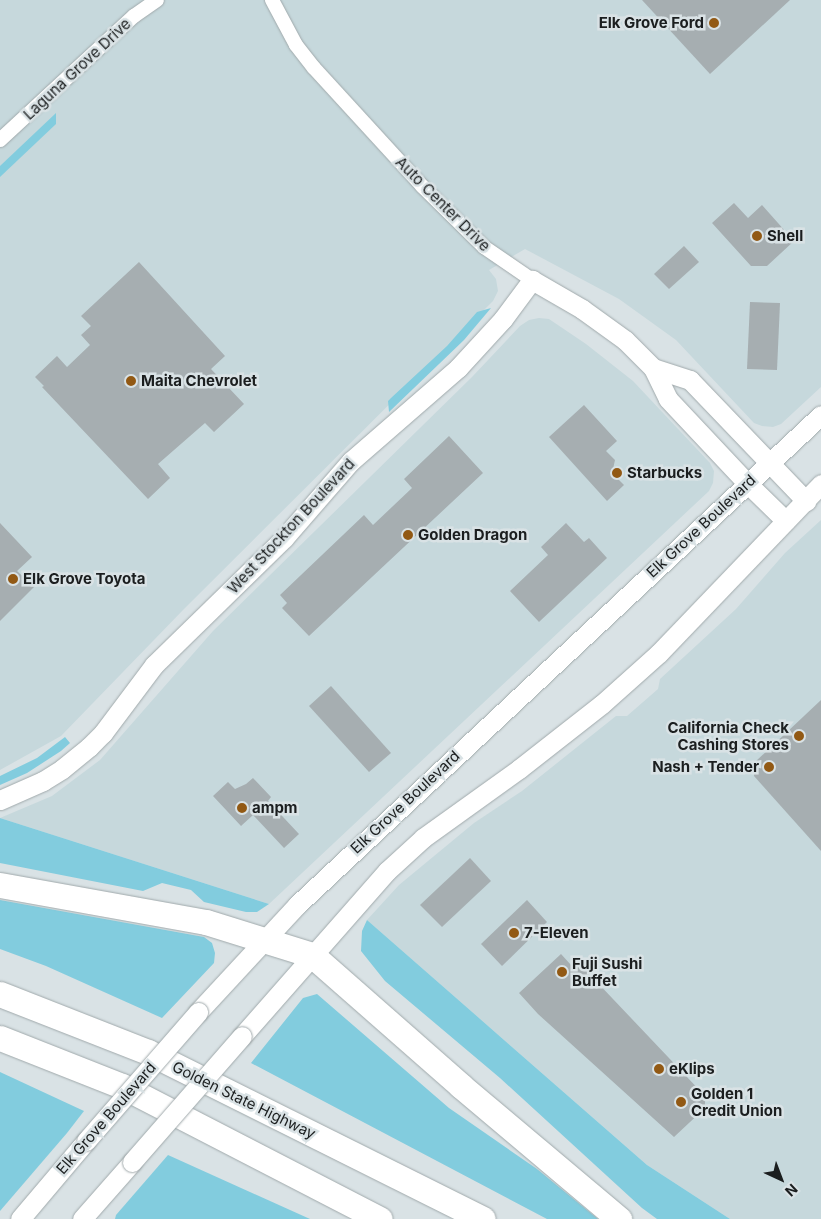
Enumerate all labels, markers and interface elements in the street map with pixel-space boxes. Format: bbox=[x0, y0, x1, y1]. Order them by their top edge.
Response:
place label: Elk Grove Ford bbox=[599, 14, 704, 32]
street label: Laguna Grove Drive bbox=[20, 15, 134, 123]
marker: Elk Grove Ford bbox=[708, 17, 720, 29]
street label: Auto Center Drive bbox=[392, 153, 494, 255]
place label: Shell bbox=[767, 227, 803, 245]
marker: Shell bbox=[751, 230, 763, 242]
place label: Maita Chevrolet bbox=[141, 372, 257, 390]
marker: Maita Chevrolet bbox=[125, 375, 137, 387]
street label: West Stockton Boulevard bbox=[224, 455, 358, 597]
place label: Starbucks bbox=[627, 464, 702, 482]
marker: Starbucks bbox=[611, 467, 623, 479]
street label: Elk Grove Boulevard bbox=[643, 471, 759, 581]
place label: Golden Dragon bbox=[418, 526, 527, 544]
marker: Golden Dragon bbox=[402, 529, 414, 541]
place label: Elk Grove Toyota bbox=[23, 570, 146, 588]
marker: Elk Grove Toyota bbox=[7, 573, 19, 585]
place label: California Check Cashing Stores bbox=[667, 718, 789, 753]
marker: California Check Cashing Stores bbox=[793, 730, 805, 742]
street label: Elk Grove Boulevard bbox=[347, 747, 463, 857]
place label: Nash + Tender bbox=[652, 758, 759, 776]
marker: Nash + Tender bbox=[763, 761, 775, 773]
place label: ampm bbox=[252, 799, 298, 817]
marker: ampm bbox=[236, 802, 248, 814]
place label: 7-Eleven bbox=[524, 924, 589, 942]
marker: 7-Eleven bbox=[508, 927, 520, 939]
place label: Fuji Sushi Buffet bbox=[572, 954, 642, 989]
marker: Fuji Sushi Buffet bbox=[556, 966, 568, 978]
street label: Golden State Highway bbox=[169, 1057, 319, 1143]
street label: Elk Grove Boulevard bbox=[52, 1058, 160, 1178]
place label: eKlips bbox=[669, 1060, 715, 1078]
marker: eKlips bbox=[653, 1063, 665, 1075]
place label: Golden 1 Credit Union bbox=[691, 1084, 782, 1119]
marker: Golden 1 Credit Union bbox=[675, 1096, 687, 1108]
north arrow bbox=[756, 1154, 806, 1204]
text: N bbox=[782, 1180, 801, 1200]

